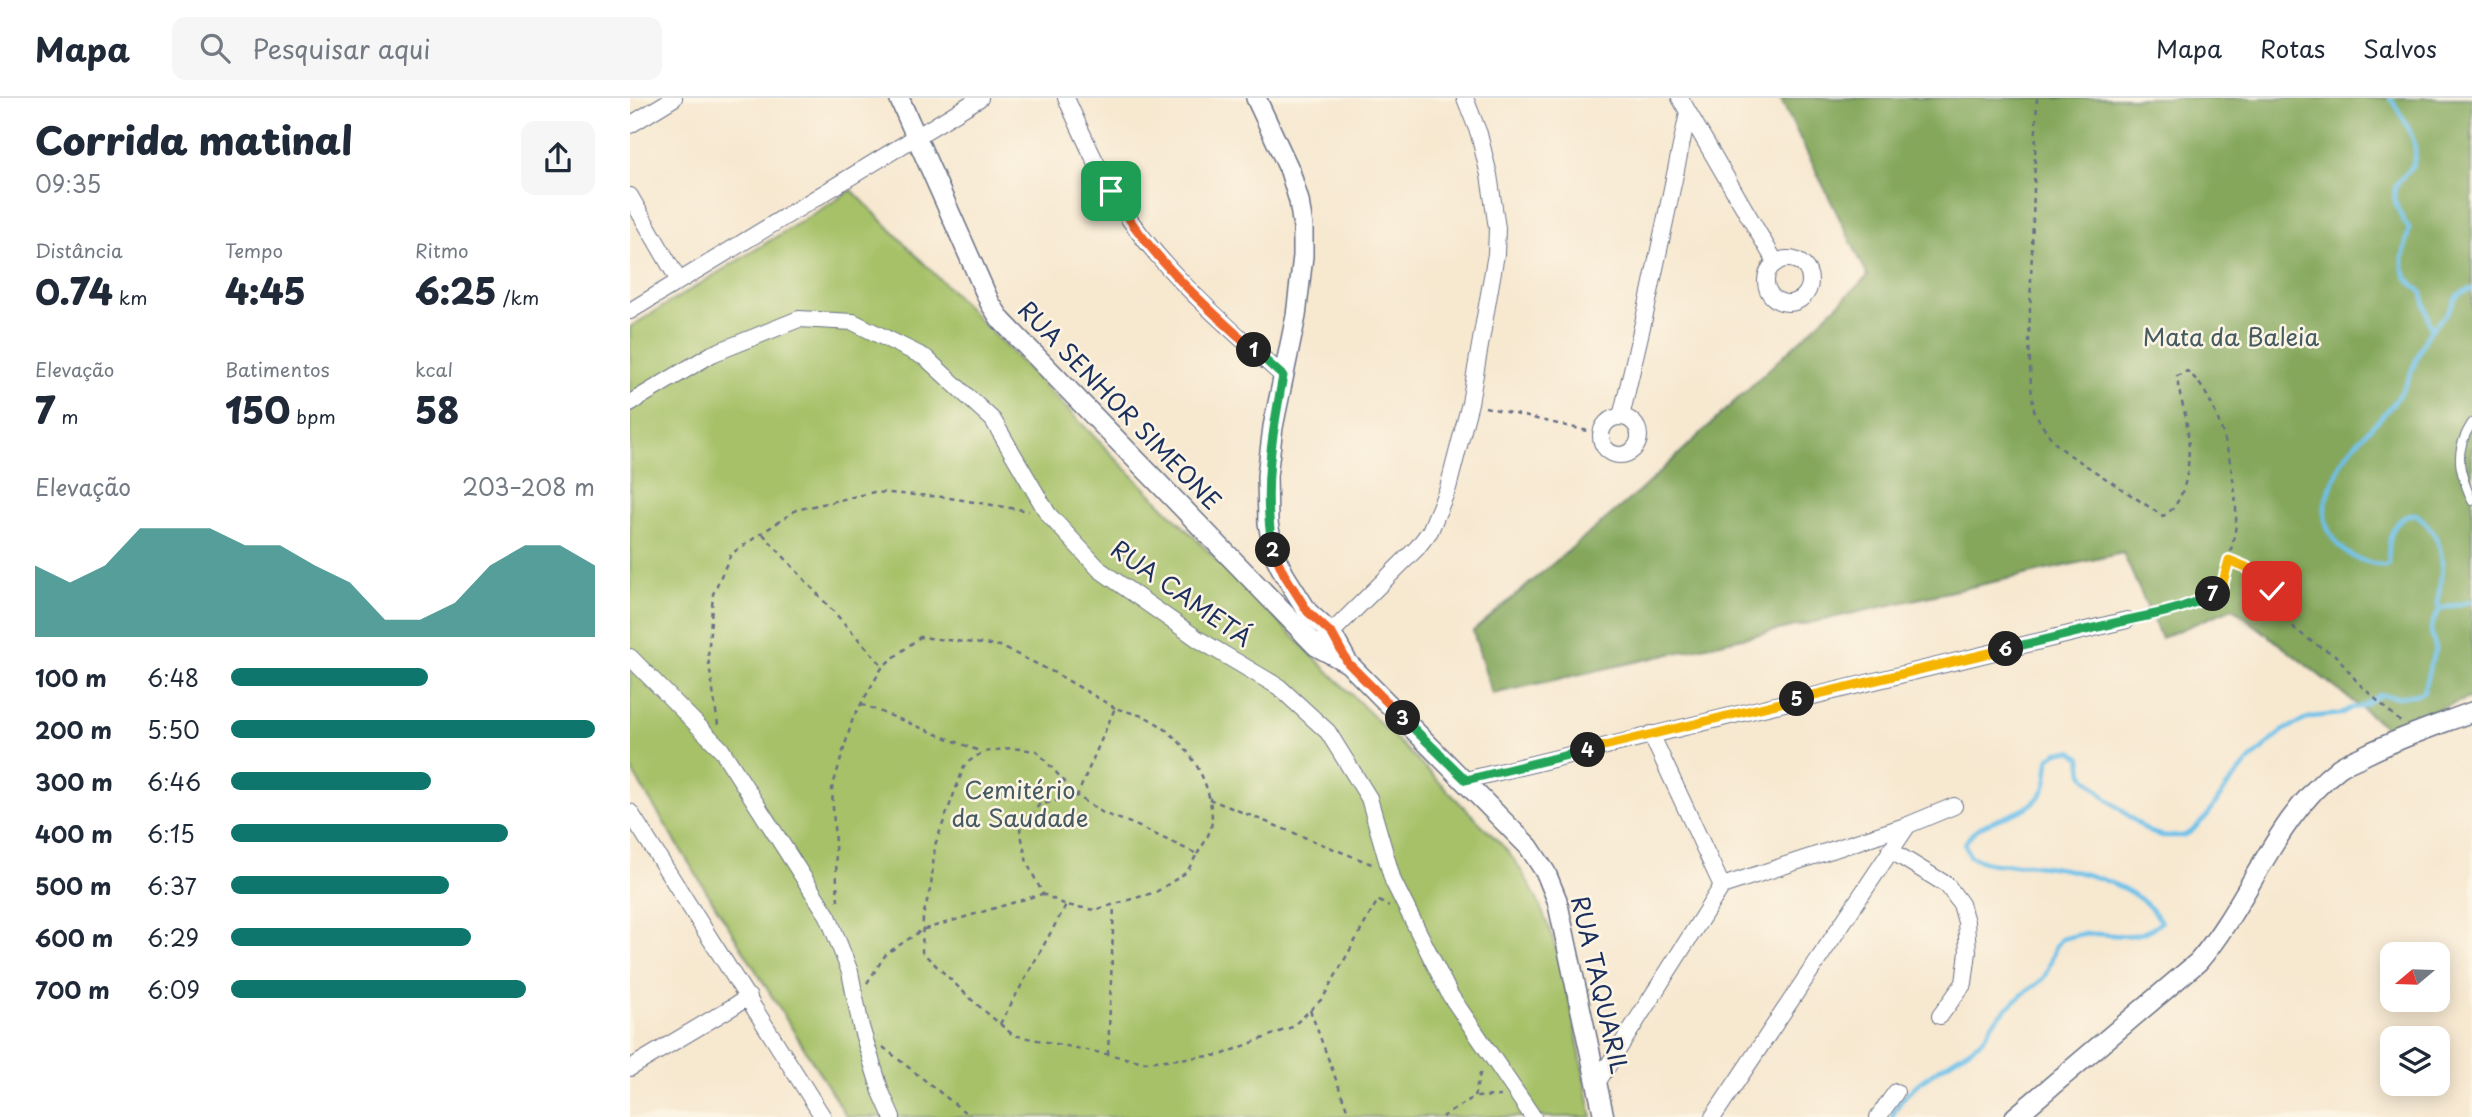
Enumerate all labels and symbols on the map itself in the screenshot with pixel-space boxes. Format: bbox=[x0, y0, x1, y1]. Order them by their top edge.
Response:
pin bbox=[1081, 161, 1141, 221]
street label: RUA SENHOR SIMEONE bbox=[1011, 292, 1230, 518]
park label: Mata da Baleia bbox=[2143, 318, 2320, 354]
pin: 1 bbox=[1236, 332, 1272, 368]
street label: RUA CAMETÁ bbox=[1104, 530, 1260, 654]
pin: 2 bbox=[1256, 532, 1290, 568]
pin bbox=[2242, 561, 2302, 621]
pin: 7 bbox=[2196, 576, 2230, 612]
pin: 6 bbox=[1988, 632, 2024, 666]
pin: 5 bbox=[1780, 682, 1814, 716]
pin: 3 bbox=[1386, 700, 1420, 736]
pin: 4 bbox=[1570, 732, 1606, 768]
park label: Cemitério da Saudade bbox=[952, 771, 1088, 835]
street label: RUA TAQUARIL bbox=[1563, 892, 1639, 1077]
north arrow bbox=[2380, 942, 2450, 1012]

